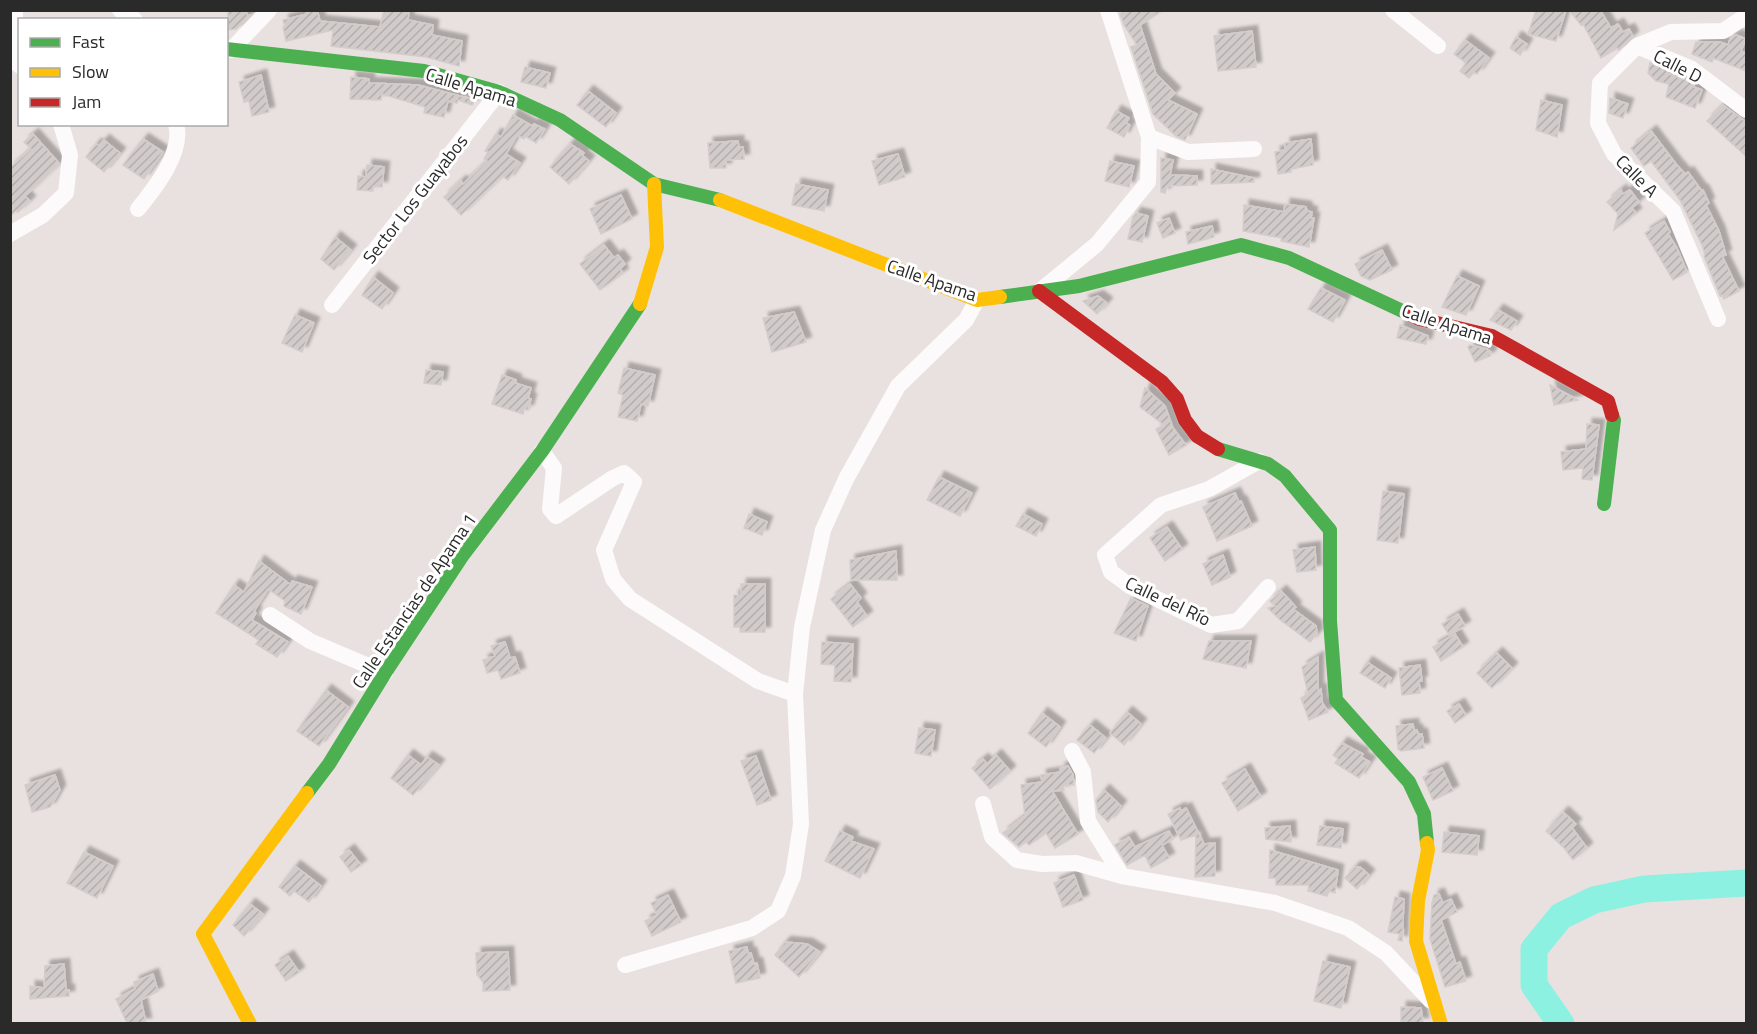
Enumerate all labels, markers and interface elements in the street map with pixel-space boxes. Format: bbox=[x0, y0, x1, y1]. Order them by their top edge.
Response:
legend bbox=[18, 18, 228, 126]
text: Fast bbox=[72, 28, 105, 55]
street label: Calle D bbox=[1649, 42, 1707, 90]
text: Slow bbox=[72, 58, 109, 85]
street label: Calle Apama bbox=[422, 60, 520, 114]
text: Jam bbox=[72, 88, 101, 115]
street label: Sector Los Guayabos bbox=[356, 129, 474, 269]
street label: Calle A bbox=[1609, 148, 1665, 204]
street label: Calle Apama bbox=[883, 252, 981, 308]
street label: Calle Apama bbox=[1398, 297, 1496, 351]
street label: Calle Estancias de Apama 1 bbox=[345, 508, 483, 694]
street label: Calle del Río bbox=[1121, 569, 1215, 633]

